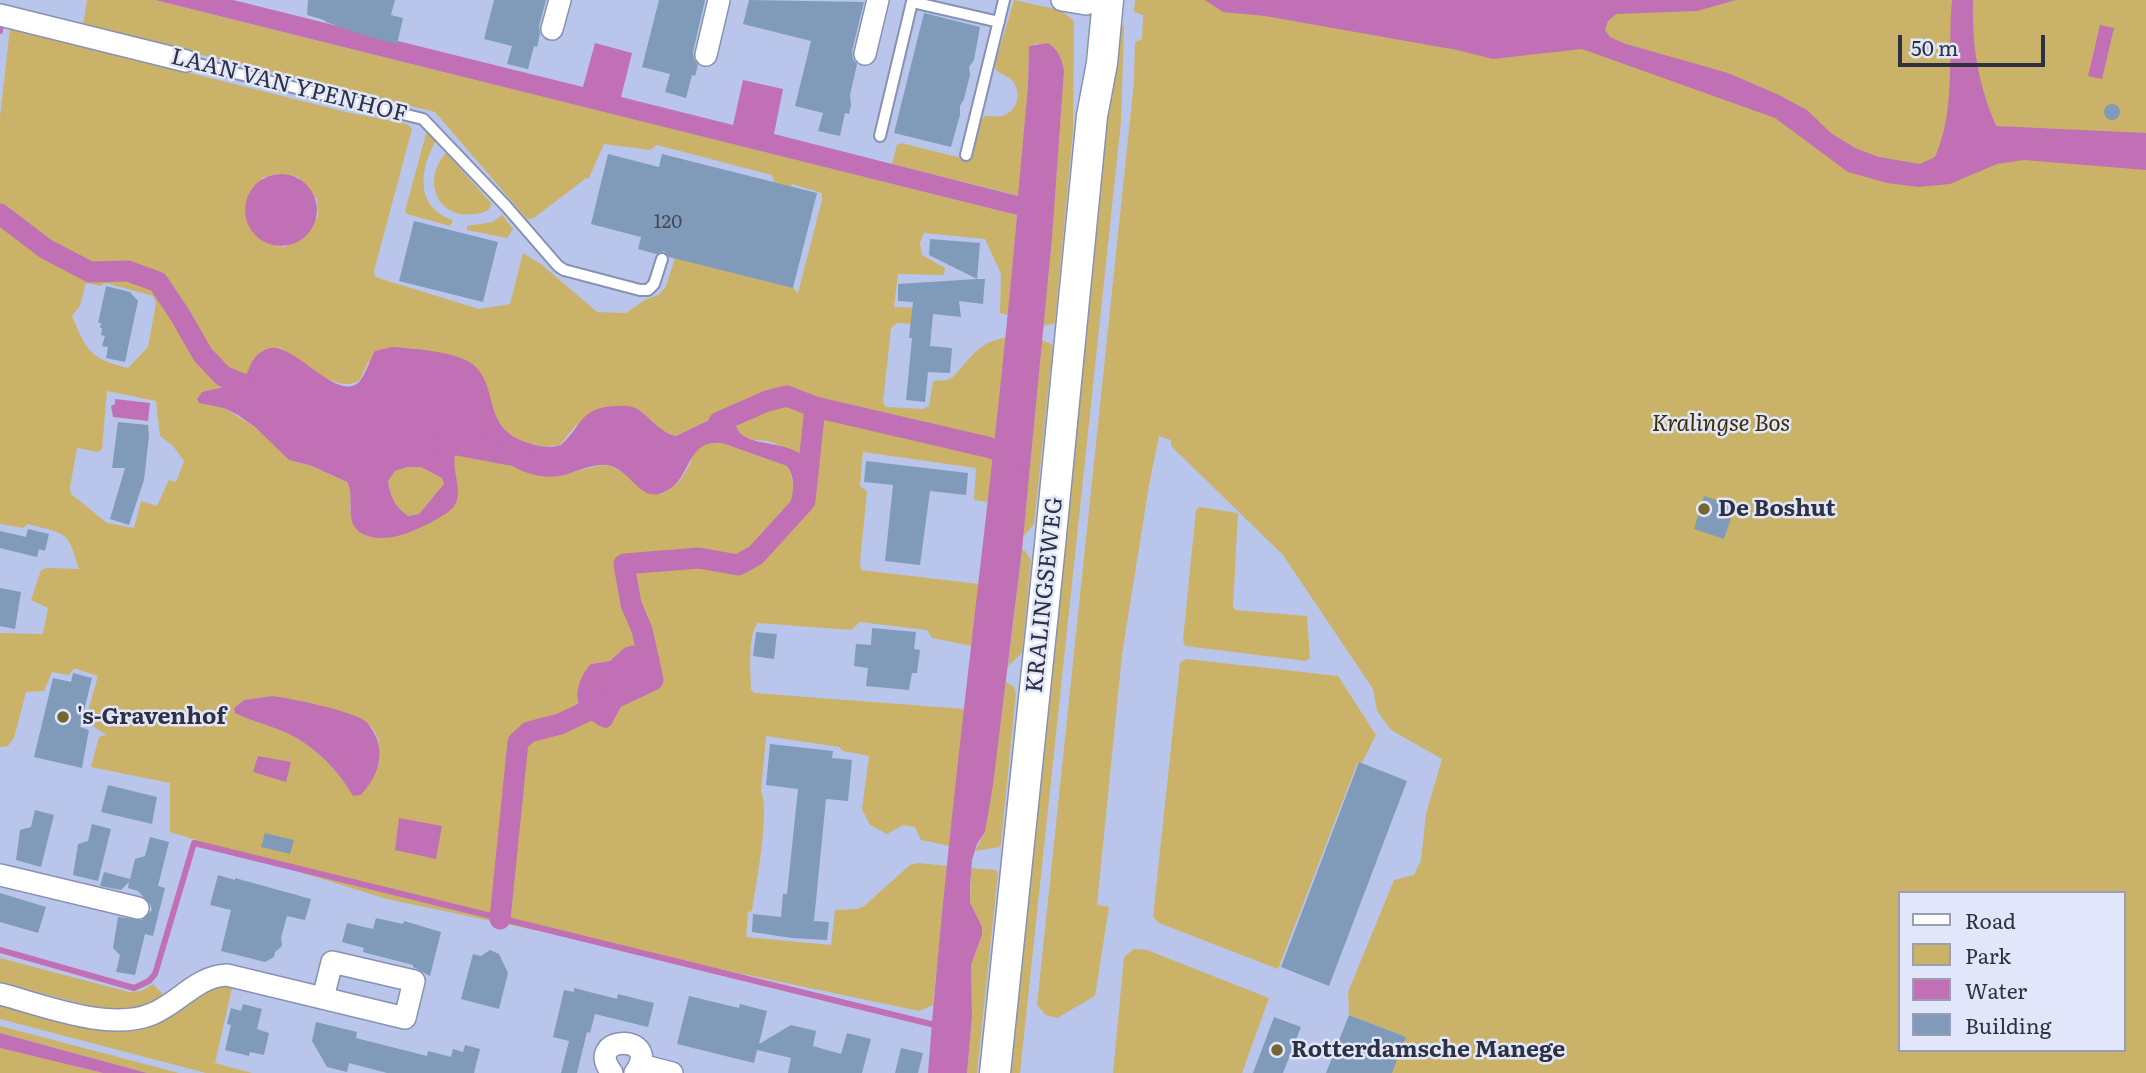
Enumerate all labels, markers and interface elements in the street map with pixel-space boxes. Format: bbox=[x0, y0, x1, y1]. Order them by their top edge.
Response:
scale bar bbox=[1901, 21, 2048, 65]
text: 50 m bbox=[1911, 31, 1958, 62]
street label: LAAN VAN YPENHOF bbox=[168, 43, 410, 129]
house number: 120 bbox=[654, 211, 682, 233]
park label: Kralingse Bos bbox=[1652, 410, 1790, 438]
place label: De Boshut bbox=[1718, 495, 1836, 523]
street label: KRALINGSEWEG bbox=[1021, 496, 1069, 694]
marker: De Boshut bbox=[1696, 501, 1712, 517]
place label: 's-Gravenhof bbox=[77, 703, 226, 731]
marker: 's-Gravenhof bbox=[55, 709, 71, 725]
legend bbox=[1898, 891, 2125, 1052]
text: Road bbox=[1965, 904, 2016, 935]
text: Park bbox=[1965, 939, 2011, 970]
text: Water bbox=[1965, 974, 2027, 1005]
text: Building bbox=[1965, 1009, 2051, 1040]
place label: Rotterdamsche Manege bbox=[1291, 1036, 1565, 1064]
marker: Rotterdamsche Manege bbox=[1269, 1042, 1285, 1058]

